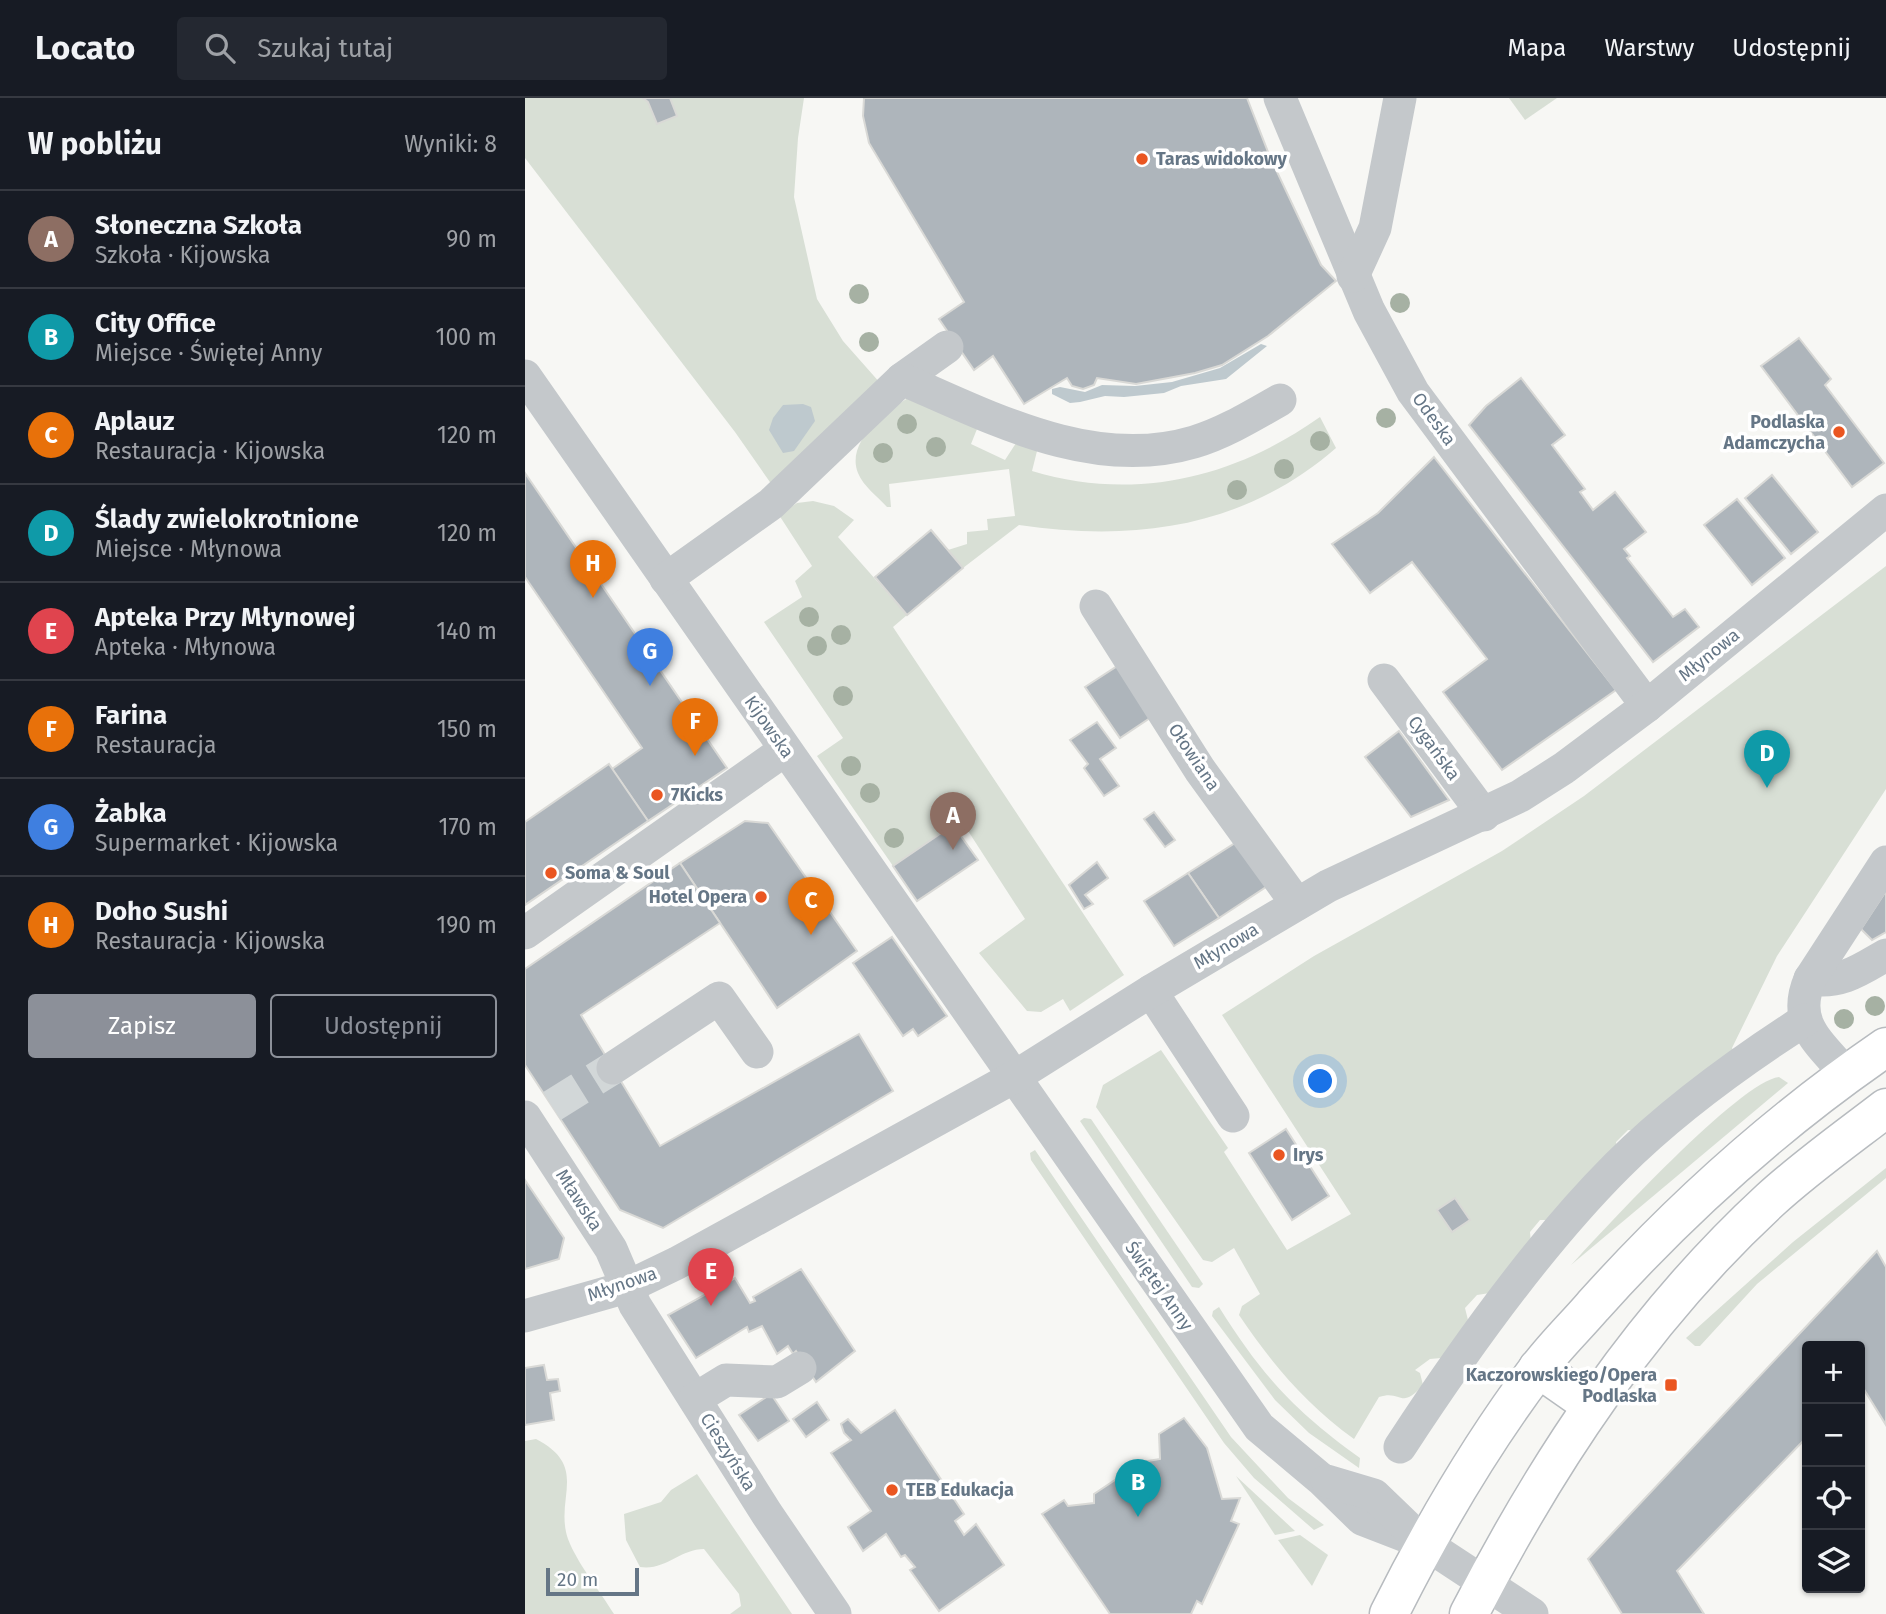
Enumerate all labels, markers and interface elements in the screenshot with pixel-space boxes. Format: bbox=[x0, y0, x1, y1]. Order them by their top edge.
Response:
search box bbox=[177, 17, 667, 80]
text: Locato bbox=[35, 28, 135, 68]
icon: search bbox=[201, 29, 239, 67]
text: Szukaj tutaj bbox=[257, 33, 393, 64]
text: Mapa bbox=[1508, 34, 1566, 62]
text: Warstwy bbox=[1604, 34, 1694, 62]
text: Udostępnij bbox=[1732, 34, 1851, 62]
text: W pobliżu bbox=[28, 126, 162, 162]
text: Wyniki: 8 bbox=[404, 130, 497, 158]
place label: Taras widokowy bbox=[1156, 148, 1287, 170]
marker: Taras widokowy bbox=[1134, 151, 1150, 167]
text: Słoneczna Szkoła bbox=[95, 210, 302, 241]
text: A bbox=[44, 225, 58, 253]
text: 90 m bbox=[446, 225, 497, 253]
text: Szkoła · Kijowska bbox=[95, 241, 271, 269]
text: City Office bbox=[95, 308, 216, 339]
text: B bbox=[44, 323, 58, 351]
text: 100 m bbox=[436, 323, 497, 351]
text: Miejsce · Świętej Anny bbox=[95, 339, 322, 367]
street label: Odeska bbox=[1407, 388, 1461, 450]
text: Aplauz bbox=[95, 406, 175, 437]
place label: Podlaska Adamczycha bbox=[1723, 411, 1825, 454]
text: C bbox=[44, 421, 58, 449]
text: 120 m bbox=[437, 421, 497, 449]
marker: Podlaska Adamczycha bbox=[1831, 424, 1847, 440]
text: Restauracja · Kijowska bbox=[95, 437, 325, 465]
text: Ślady zwielokrotnione bbox=[95, 504, 359, 535]
text: D bbox=[44, 519, 58, 547]
text: 120 m bbox=[437, 519, 497, 547]
text: Miejsce · Młynowa bbox=[95, 535, 282, 563]
pin: H bbox=[570, 540, 616, 598]
text: Apteka Przy Młynowej bbox=[95, 602, 356, 633]
text: E bbox=[45, 617, 57, 645]
text: 140 m bbox=[436, 617, 497, 645]
street label: Młynowa bbox=[1674, 624, 1744, 686]
pin: G bbox=[627, 628, 673, 686]
text: Apteka · Młynowa bbox=[95, 633, 276, 661]
street label: Kijowska bbox=[740, 691, 798, 763]
pin: F bbox=[672, 698, 718, 756]
text: Farina bbox=[95, 700, 167, 731]
street label: Cygańska bbox=[1403, 711, 1465, 785]
text: F bbox=[45, 715, 57, 743]
text: 150 m bbox=[437, 715, 497, 743]
street label: Ołowiana bbox=[1163, 719, 1225, 795]
pin: D bbox=[1744, 730, 1790, 788]
text: Restauracja bbox=[95, 731, 216, 759]
place label: 7Kicks bbox=[671, 784, 723, 806]
marker: 7Kicks bbox=[649, 787, 665, 803]
pin: A bbox=[930, 792, 976, 850]
text: Żabka bbox=[95, 798, 167, 829]
text: G bbox=[44, 813, 58, 841]
text: 170 m bbox=[438, 813, 497, 841]
text: Supermarket · Kijowska bbox=[95, 829, 338, 857]
place label: Soma & Soul bbox=[565, 862, 670, 884]
marker: Soma & Soul bbox=[543, 865, 559, 881]
pin: C bbox=[788, 877, 834, 935]
place label: Hotel Opera bbox=[649, 886, 747, 908]
marker: Hotel Opera bbox=[753, 889, 769, 905]
text: Doho Sushi bbox=[95, 896, 228, 927]
text: H bbox=[43, 911, 59, 939]
text: 190 m bbox=[436, 911, 497, 939]
street label: Młynowa bbox=[1189, 918, 1263, 974]
text: Restauracja · Kijowska bbox=[95, 927, 325, 955]
button: Zapisz bbox=[28, 994, 256, 1058]
button: Udostępnij bbox=[270, 994, 497, 1058]
your location bbox=[1303, 1064, 1337, 1098]
place label: Irys bbox=[1293, 1144, 1324, 1166]
marker: Irys bbox=[1271, 1147, 1287, 1163]
street label: Mławska bbox=[551, 1165, 607, 1235]
street label: Świętej Anny bbox=[1120, 1237, 1199, 1335]
pin: E bbox=[688, 1248, 734, 1306]
street label: Młynowa bbox=[584, 1262, 660, 1306]
map controls bbox=[1802, 1341, 1865, 1593]
button: + bbox=[1802, 1341, 1865, 1404]
place label: Kaczorowskiego/Opera Podlaska bbox=[1466, 1364, 1657, 1407]
marker: Kaczorowskiego/Opera Podlaska bbox=[1663, 1377, 1679, 1393]
button: − bbox=[1802, 1404, 1865, 1467]
street label: Cieszyńska bbox=[695, 1409, 761, 1495]
pin: B bbox=[1115, 1459, 1161, 1517]
button: locate bbox=[1802, 1467, 1865, 1530]
place label: TEB Edukacja bbox=[906, 1479, 1014, 1501]
marker: TEB Edukacja bbox=[884, 1482, 900, 1498]
button: layers bbox=[1802, 1530, 1865, 1593]
scale bar bbox=[546, 1565, 639, 1597]
text: 20 m bbox=[557, 1568, 598, 1591]

